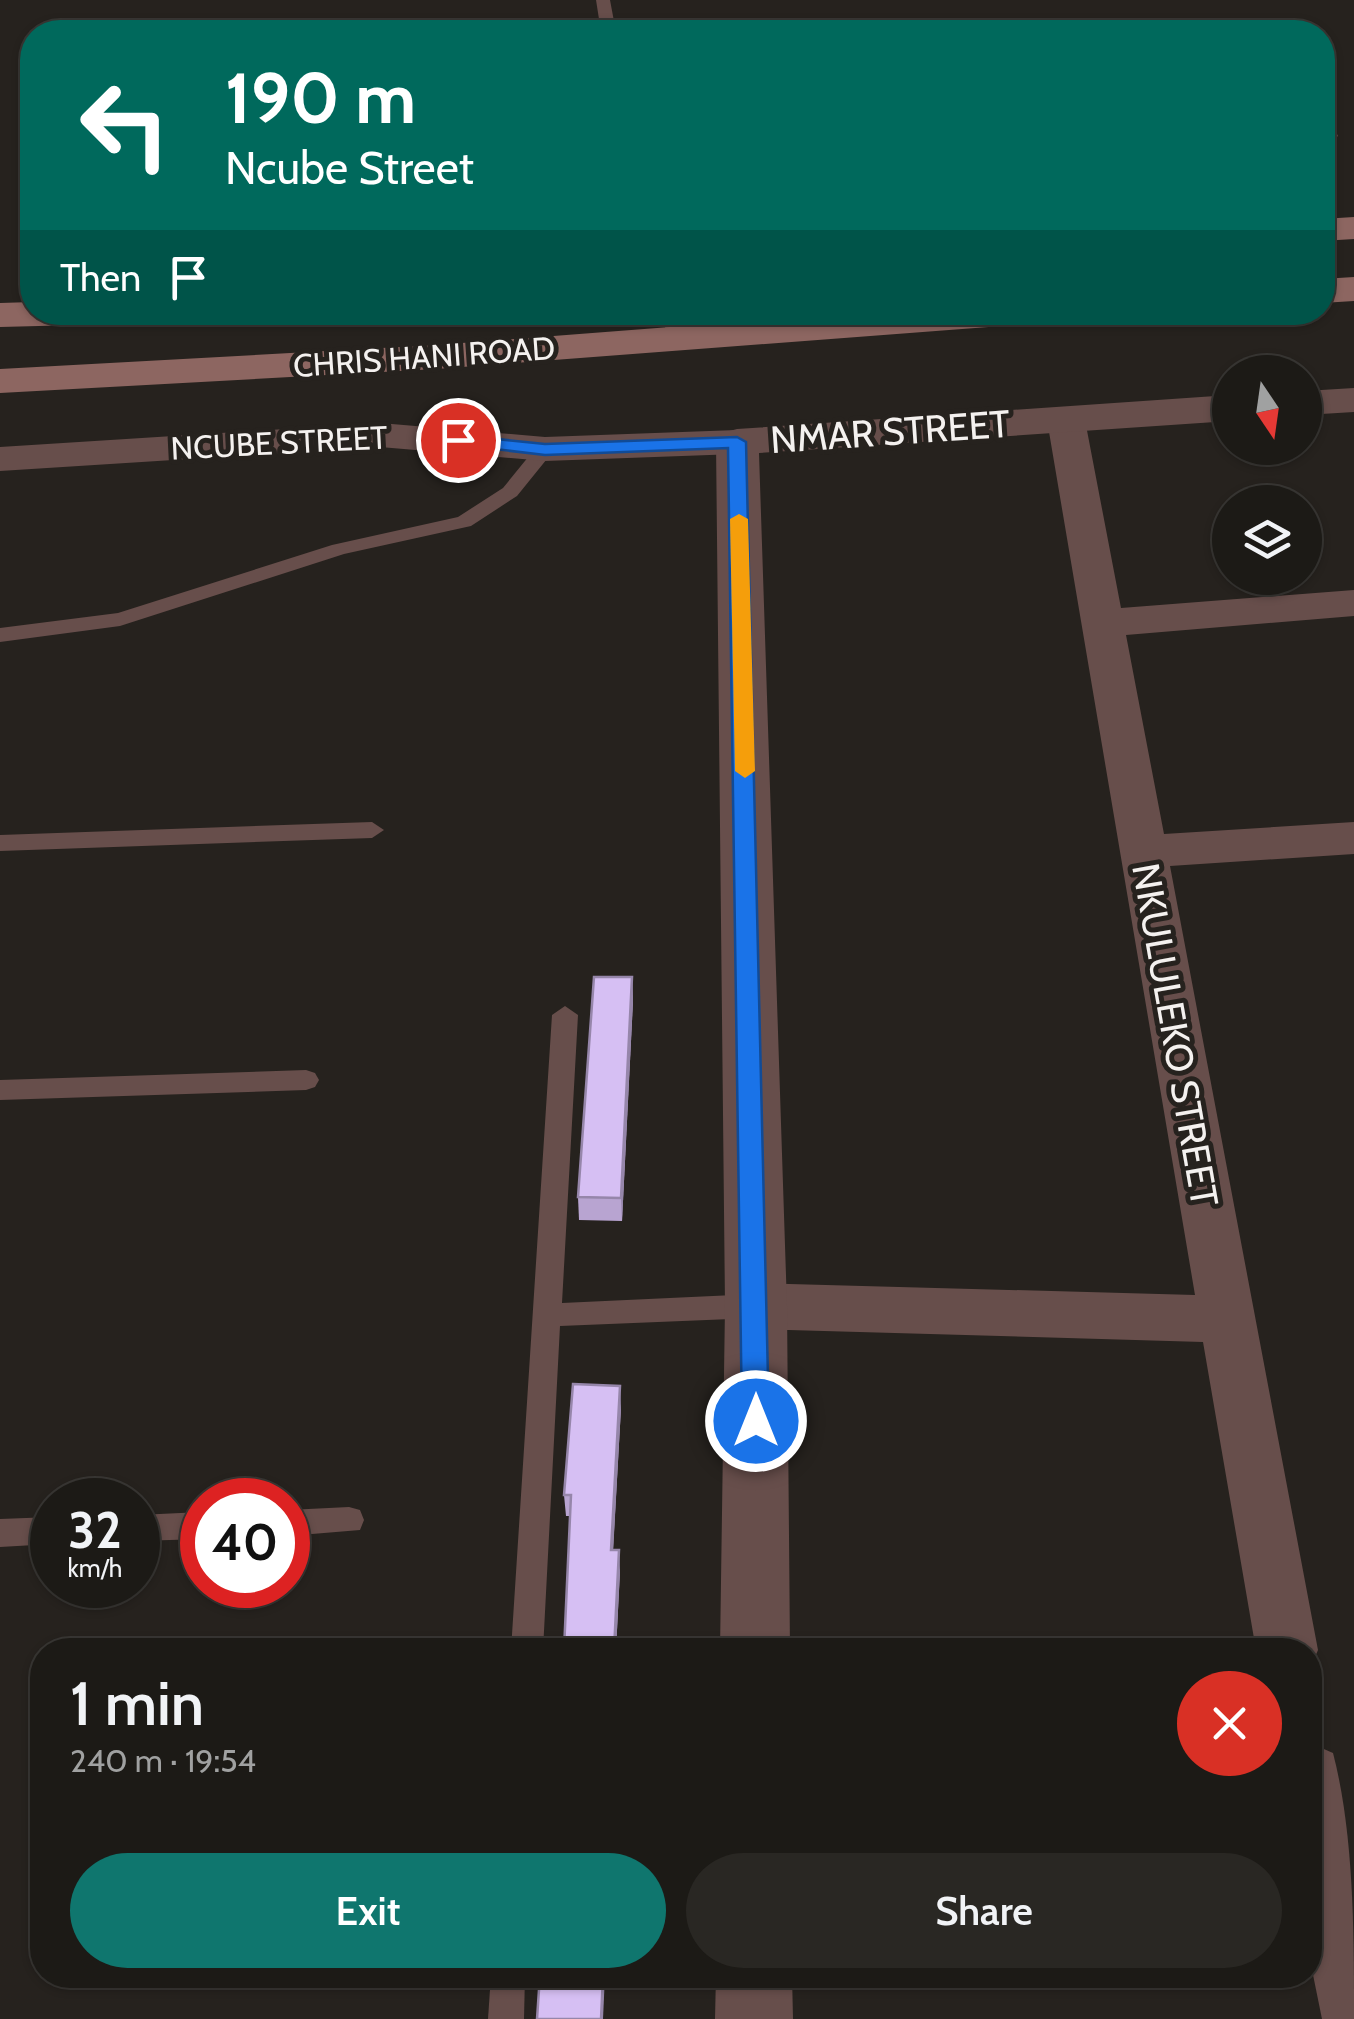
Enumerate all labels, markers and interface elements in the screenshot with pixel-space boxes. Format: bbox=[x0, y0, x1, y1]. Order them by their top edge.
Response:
text: 190 m bbox=[225, 55, 416, 141]
icon: left bbox=[60, 60, 190, 190]
text: Ncube Street bbox=[225, 141, 474, 195]
icon: arrive bbox=[161, 250, 216, 305]
text: Then bbox=[60, 254, 141, 301]
street label: CHRIS HANI ROAD bbox=[292, 328, 556, 385]
north arrow bbox=[1212, 355, 1322, 465]
map controls bbox=[1212, 355, 1322, 595]
pin bbox=[416, 398, 501, 483]
street label: NMAR STREET bbox=[769, 400, 1011, 463]
icon: arrive bbox=[431, 413, 486, 468]
street label: NCUBE STREET bbox=[170, 417, 388, 468]
button: layers bbox=[1212, 485, 1322, 595]
street label: NKULULEKO STREET bbox=[1122, 860, 1229, 1210]
position arrow bbox=[704, 1369, 808, 1473]
speed limit sign: 40 bbox=[180, 1478, 310, 1608]
text: 32 bbox=[68, 1500, 122, 1561]
text: km/h bbox=[68, 1553, 122, 1583]
text: 1 min bbox=[70, 1667, 204, 1740]
button: close bbox=[1177, 1671, 1282, 1776]
text: 240 m · 19:54 bbox=[70, 1741, 256, 1780]
button: Exit bbox=[70, 1853, 666, 1968]
button: Share bbox=[686, 1853, 1282, 1968]

